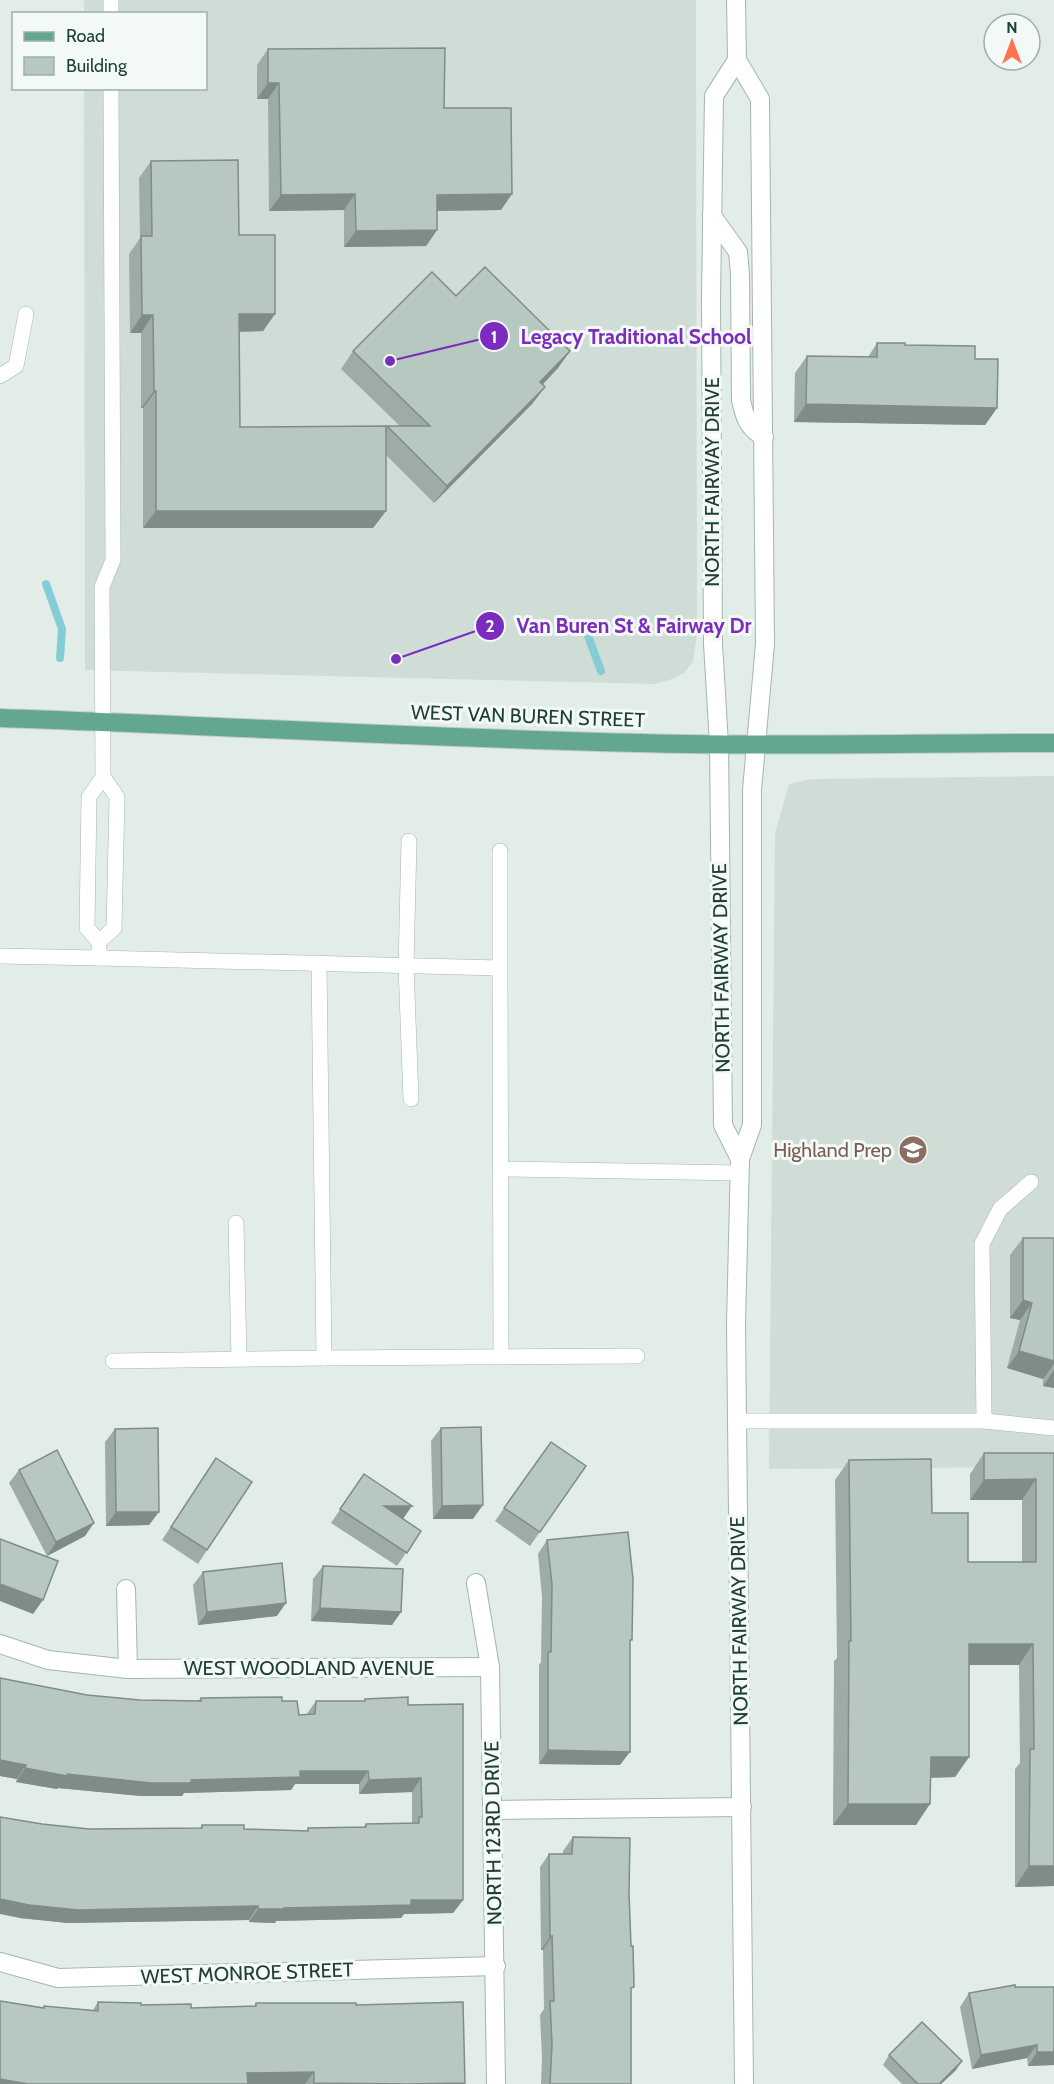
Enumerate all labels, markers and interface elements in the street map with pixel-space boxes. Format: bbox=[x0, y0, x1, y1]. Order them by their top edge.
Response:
legend bbox=[12, 12, 207, 90]
north arrow bbox=[982, 12, 1042, 72]
text: N bbox=[1006, 18, 1018, 37]
text: Road bbox=[66, 25, 105, 47]
text: Building bbox=[66, 55, 128, 77]
callout: Legacy Traditional School bbox=[479, 317, 764, 356]
text: Legacy Traditional School bbox=[520, 324, 752, 349]
text: 1 bbox=[491, 326, 497, 348]
street label: NORTH FAIRWAY DRIVE bbox=[700, 377, 724, 587]
callout: Van Buren St & Fairway Dr bbox=[475, 606, 764, 645]
text: Van Buren St & Fairway Dr bbox=[517, 613, 752, 638]
text: 2 bbox=[485, 615, 495, 637]
street label: WEST VAN BUREN STREET bbox=[410, 700, 646, 732]
street label: NORTH FAIRWAY DRIVE bbox=[707, 863, 735, 1073]
school or university icon: Highland Prep bbox=[897, 1134, 929, 1166]
place label: Highland Prep bbox=[773, 1138, 892, 1162]
street label: NORTH FAIRWAY DRIVE bbox=[725, 1516, 753, 1726]
street label: WEST WOODLAND AVENUE bbox=[184, 1656, 434, 1680]
street label: NORTH 123RD DRIVE bbox=[479, 1741, 507, 1925]
street label: WEST MONROE STREET bbox=[140, 1957, 354, 1989]

